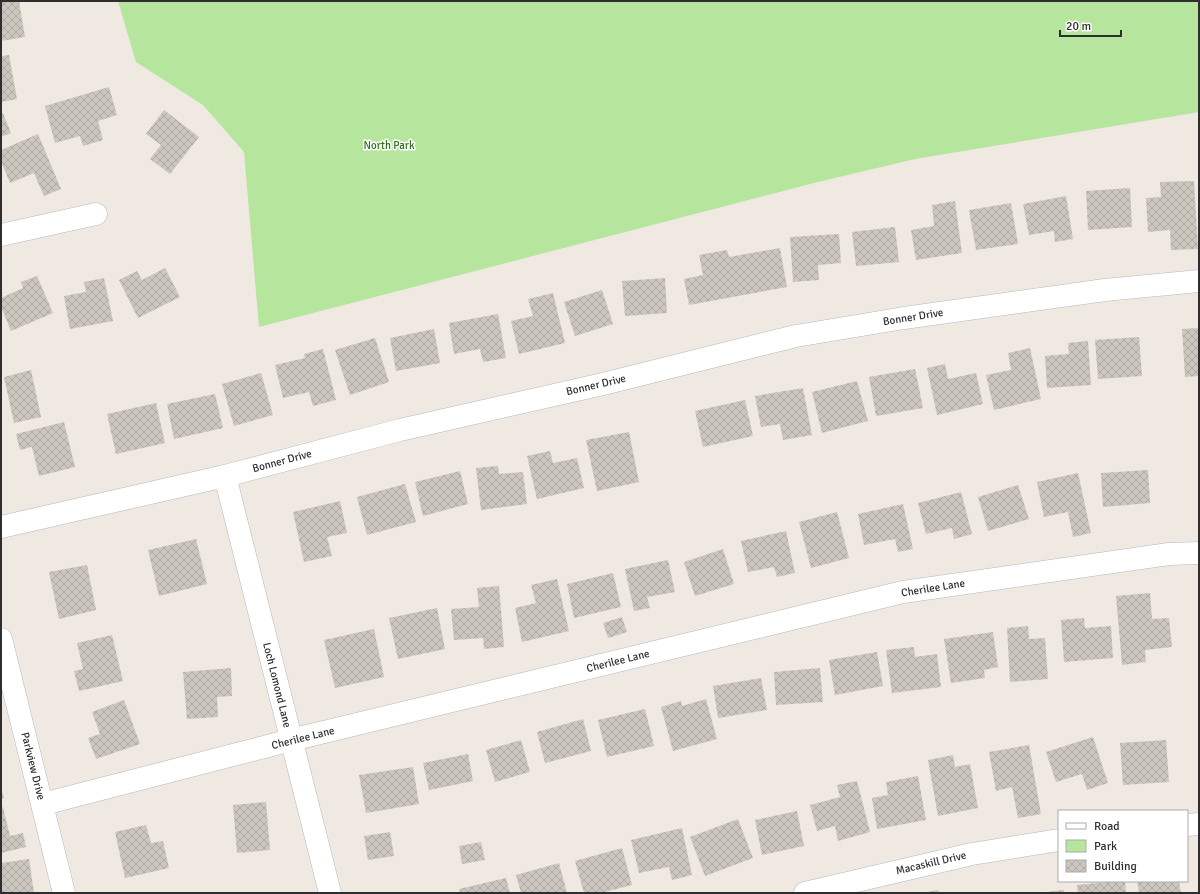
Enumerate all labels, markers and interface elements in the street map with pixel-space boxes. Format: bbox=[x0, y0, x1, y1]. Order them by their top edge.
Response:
scale bar bbox=[1060, 12, 1121, 38]
text: 20 m bbox=[1066, 19, 1091, 34]
park label: North Park bbox=[364, 139, 415, 152]
street label: Bonner Drive bbox=[882, 306, 944, 328]
street label: Bonner Drive bbox=[565, 372, 627, 398]
street label: Bonner Drive bbox=[251, 447, 313, 475]
street label: Cherilee Lane bbox=[900, 577, 966, 599]
street label: Loch Lomond Lane bbox=[260, 641, 294, 729]
street label: Cherilee Lane bbox=[585, 647, 651, 675]
street label: Cherilee Lane bbox=[270, 724, 336, 752]
street label: Parkview Drive bbox=[18, 731, 48, 801]
legend bbox=[1058, 810, 1188, 882]
text: Road bbox=[1094, 819, 1120, 834]
text: Park bbox=[1094, 839, 1117, 854]
street label: Macaskill Drive bbox=[895, 849, 967, 877]
text: Building bbox=[1094, 859, 1137, 874]

